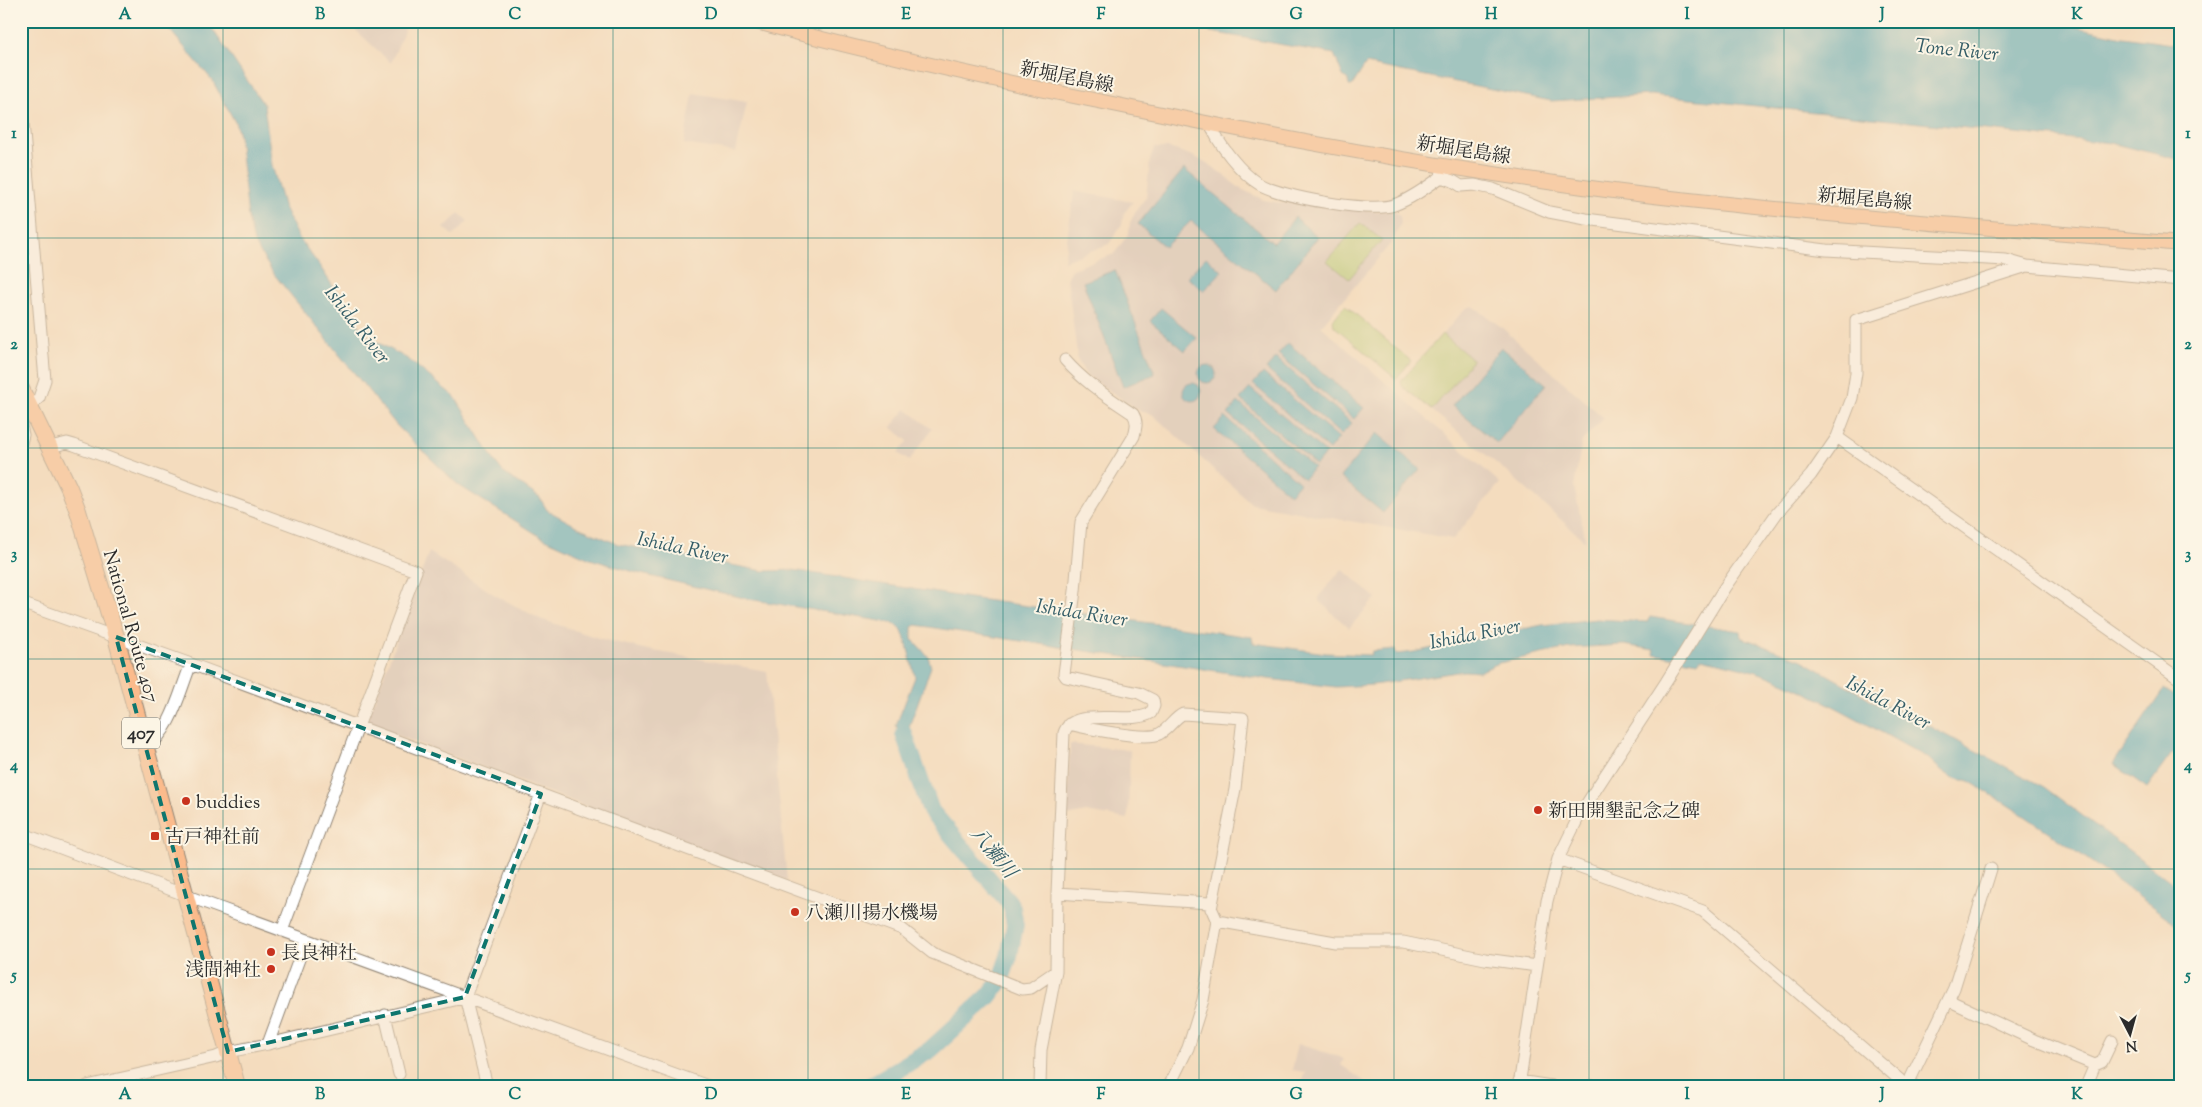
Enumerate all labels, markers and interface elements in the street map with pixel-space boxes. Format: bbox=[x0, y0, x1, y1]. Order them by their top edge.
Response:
text: A bbox=[119, 4, 132, 27]
text: B bbox=[315, 4, 325, 27]
text: C bbox=[509, 4, 522, 27]
text: D bbox=[705, 4, 718, 27]
text: E bbox=[901, 4, 911, 27]
text: F bbox=[1097, 4, 1106, 27]
text: G bbox=[1289, 4, 1303, 27]
text: H bbox=[1485, 4, 1498, 27]
text: I bbox=[1684, 4, 1690, 27]
text: J bbox=[1878, 4, 1885, 27]
text: K bbox=[2071, 4, 2083, 27]
water label: Tone River bbox=[1913, 33, 2000, 70]
street label: 新堀尾島線 bbox=[1017, 56, 1116, 101]
text: 1 bbox=[11, 123, 17, 146]
text: 1 bbox=[2185, 123, 2191, 146]
street label: 新堀尾島線 bbox=[1415, 131, 1513, 172]
street label: 新堀尾島線 bbox=[1816, 183, 1913, 218]
water label: Ishida River bbox=[316, 280, 396, 371]
text: 2 bbox=[10, 334, 18, 357]
text: 2 bbox=[2184, 334, 2192, 357]
water label: Ishida River bbox=[634, 526, 731, 573]
text: 3 bbox=[11, 544, 18, 567]
text: 3 bbox=[2185, 544, 2192, 567]
street label: National Route 407 bbox=[95, 547, 164, 707]
water label: Ishida River bbox=[1034, 593, 1130, 636]
water label: Ishida River bbox=[1427, 612, 1524, 659]
water label: Ishida River bbox=[1840, 670, 1935, 739]
road number: 407 bbox=[122, 718, 160, 748]
text: 4 bbox=[9, 755, 18, 778]
text: 4 bbox=[2183, 755, 2192, 778]
place label: buddies bbox=[196, 790, 260, 817]
marker: buddies bbox=[180, 795, 192, 807]
place label: 新田開墾記念之碑 bbox=[1548, 799, 1700, 826]
marker: 新田開墾記念之碑 bbox=[1532, 804, 1544, 816]
water label: 八瀬川 bbox=[962, 821, 1024, 887]
place label: 古戸神社前 bbox=[165, 825, 260, 852]
marker: 古戸神社前 bbox=[149, 830, 161, 842]
place label: 八瀬川揚水機場 bbox=[805, 901, 938, 928]
marker: 八瀬川揚水機場 bbox=[789, 906, 801, 918]
place label: 長良神社 bbox=[281, 941, 357, 968]
marker: 長良神社 bbox=[265, 946, 277, 958]
place label: 浅間神社 bbox=[185, 958, 261, 985]
marker: 浅間神社 bbox=[265, 963, 277, 975]
text: 5 bbox=[9, 965, 17, 988]
text: 5 bbox=[2183, 965, 2191, 988]
north arrow bbox=[2104, 1010, 2154, 1060]
text: N bbox=[2125, 1034, 2138, 1055]
text: A bbox=[119, 1084, 132, 1107]
text: B bbox=[315, 1084, 325, 1107]
text: C bbox=[509, 1084, 522, 1107]
text: D bbox=[705, 1084, 718, 1107]
text: E bbox=[901, 1084, 911, 1107]
text: F bbox=[1097, 1084, 1106, 1107]
text: G bbox=[1289, 1084, 1303, 1107]
text: H bbox=[1485, 1084, 1498, 1107]
text: I bbox=[1684, 1084, 1690, 1107]
text: J bbox=[1878, 1084, 1885, 1107]
text: K bbox=[2071, 1084, 2083, 1107]

